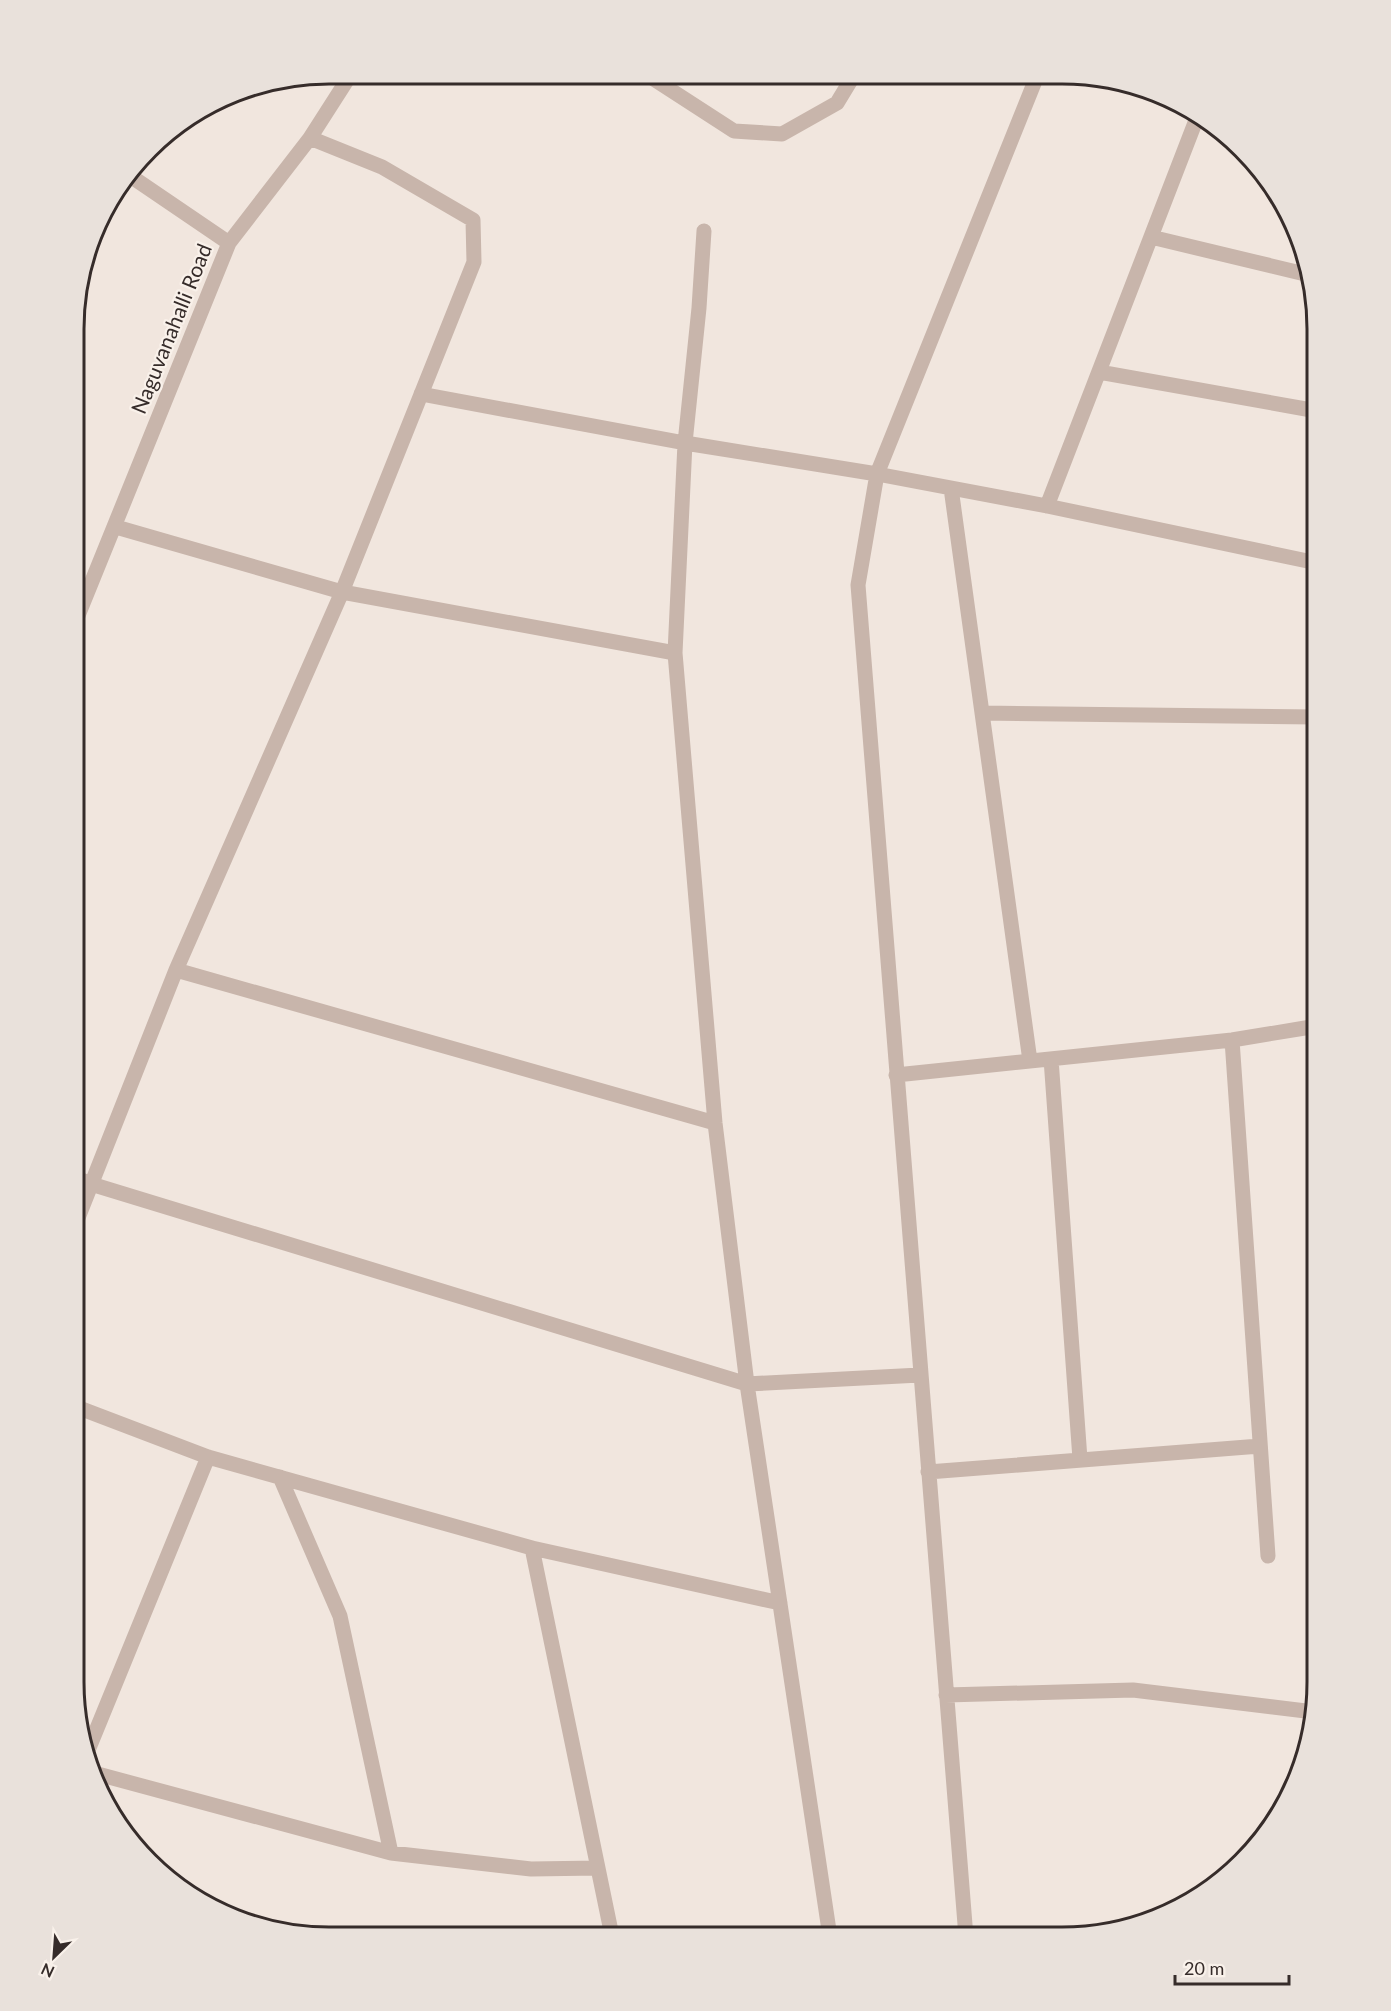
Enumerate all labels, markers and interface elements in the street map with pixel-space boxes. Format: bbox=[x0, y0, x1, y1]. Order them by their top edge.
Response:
street label: Naguvanahalli Road bbox=[125, 240, 216, 417]
north arrow bbox=[24, 1927, 84, 1987]
scale bar bbox=[1175, 1948, 1289, 1986]
text: 20 m bbox=[1184, 1957, 1224, 1979]
text: N bbox=[38, 1960, 57, 1982]

